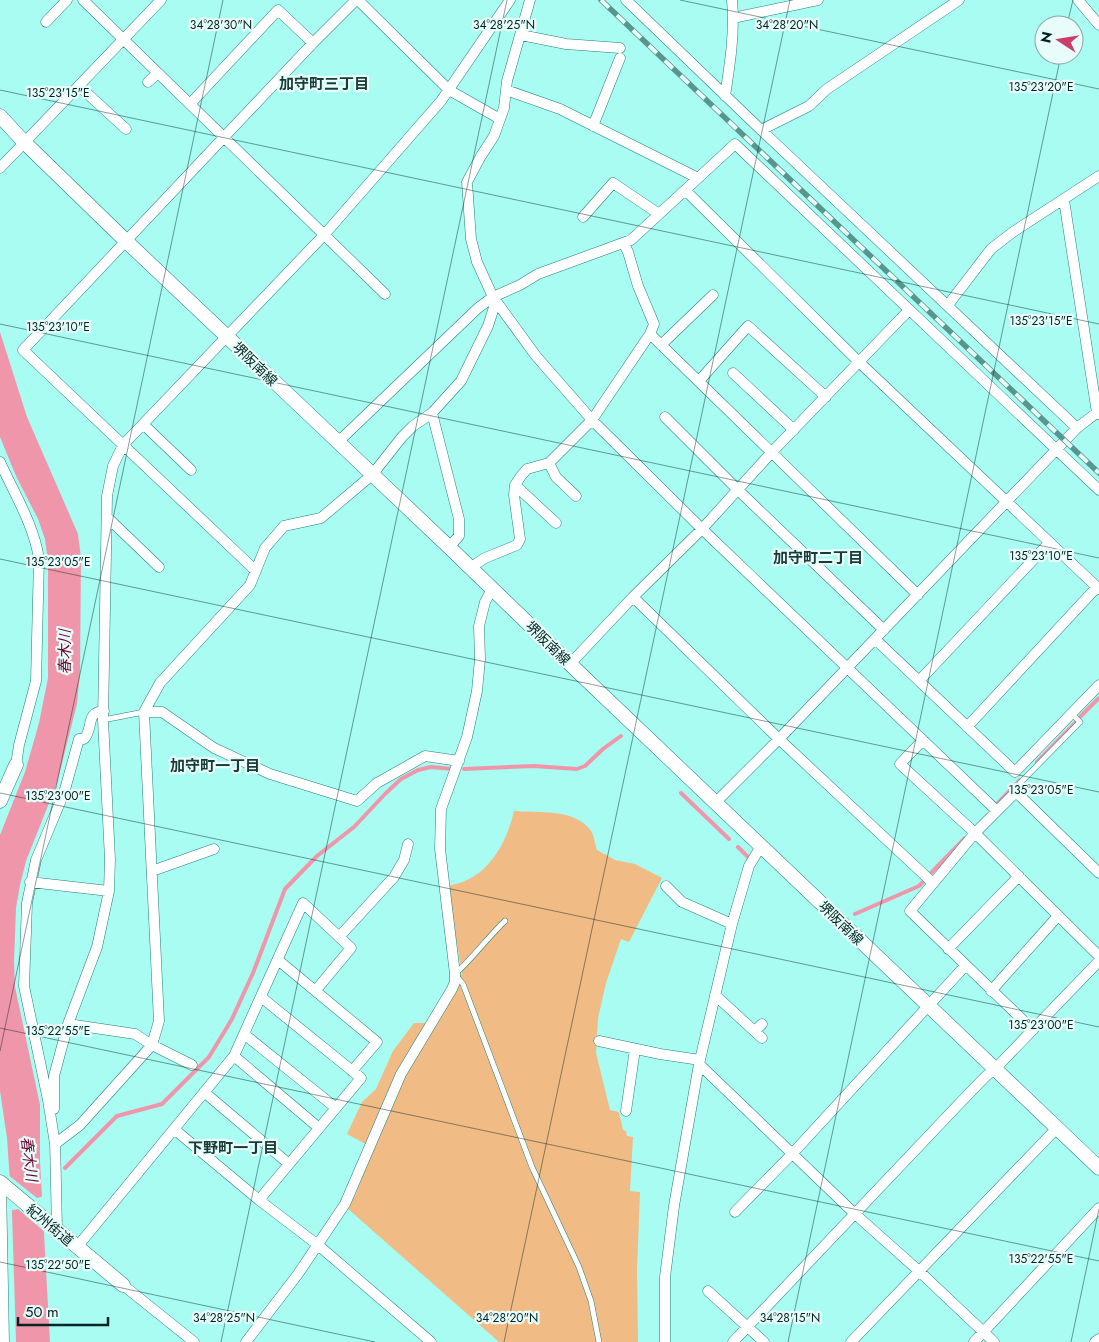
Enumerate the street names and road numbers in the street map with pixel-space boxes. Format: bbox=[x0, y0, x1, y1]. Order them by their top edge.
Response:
street label: 堺阪南線 bbox=[228, 337, 282, 391]
street label: 堺阪南線 bbox=[521, 616, 575, 670]
street label: 堺阪南線 bbox=[814, 896, 868, 950]
street label: 紀州街道 bbox=[22, 1199, 78, 1251]

